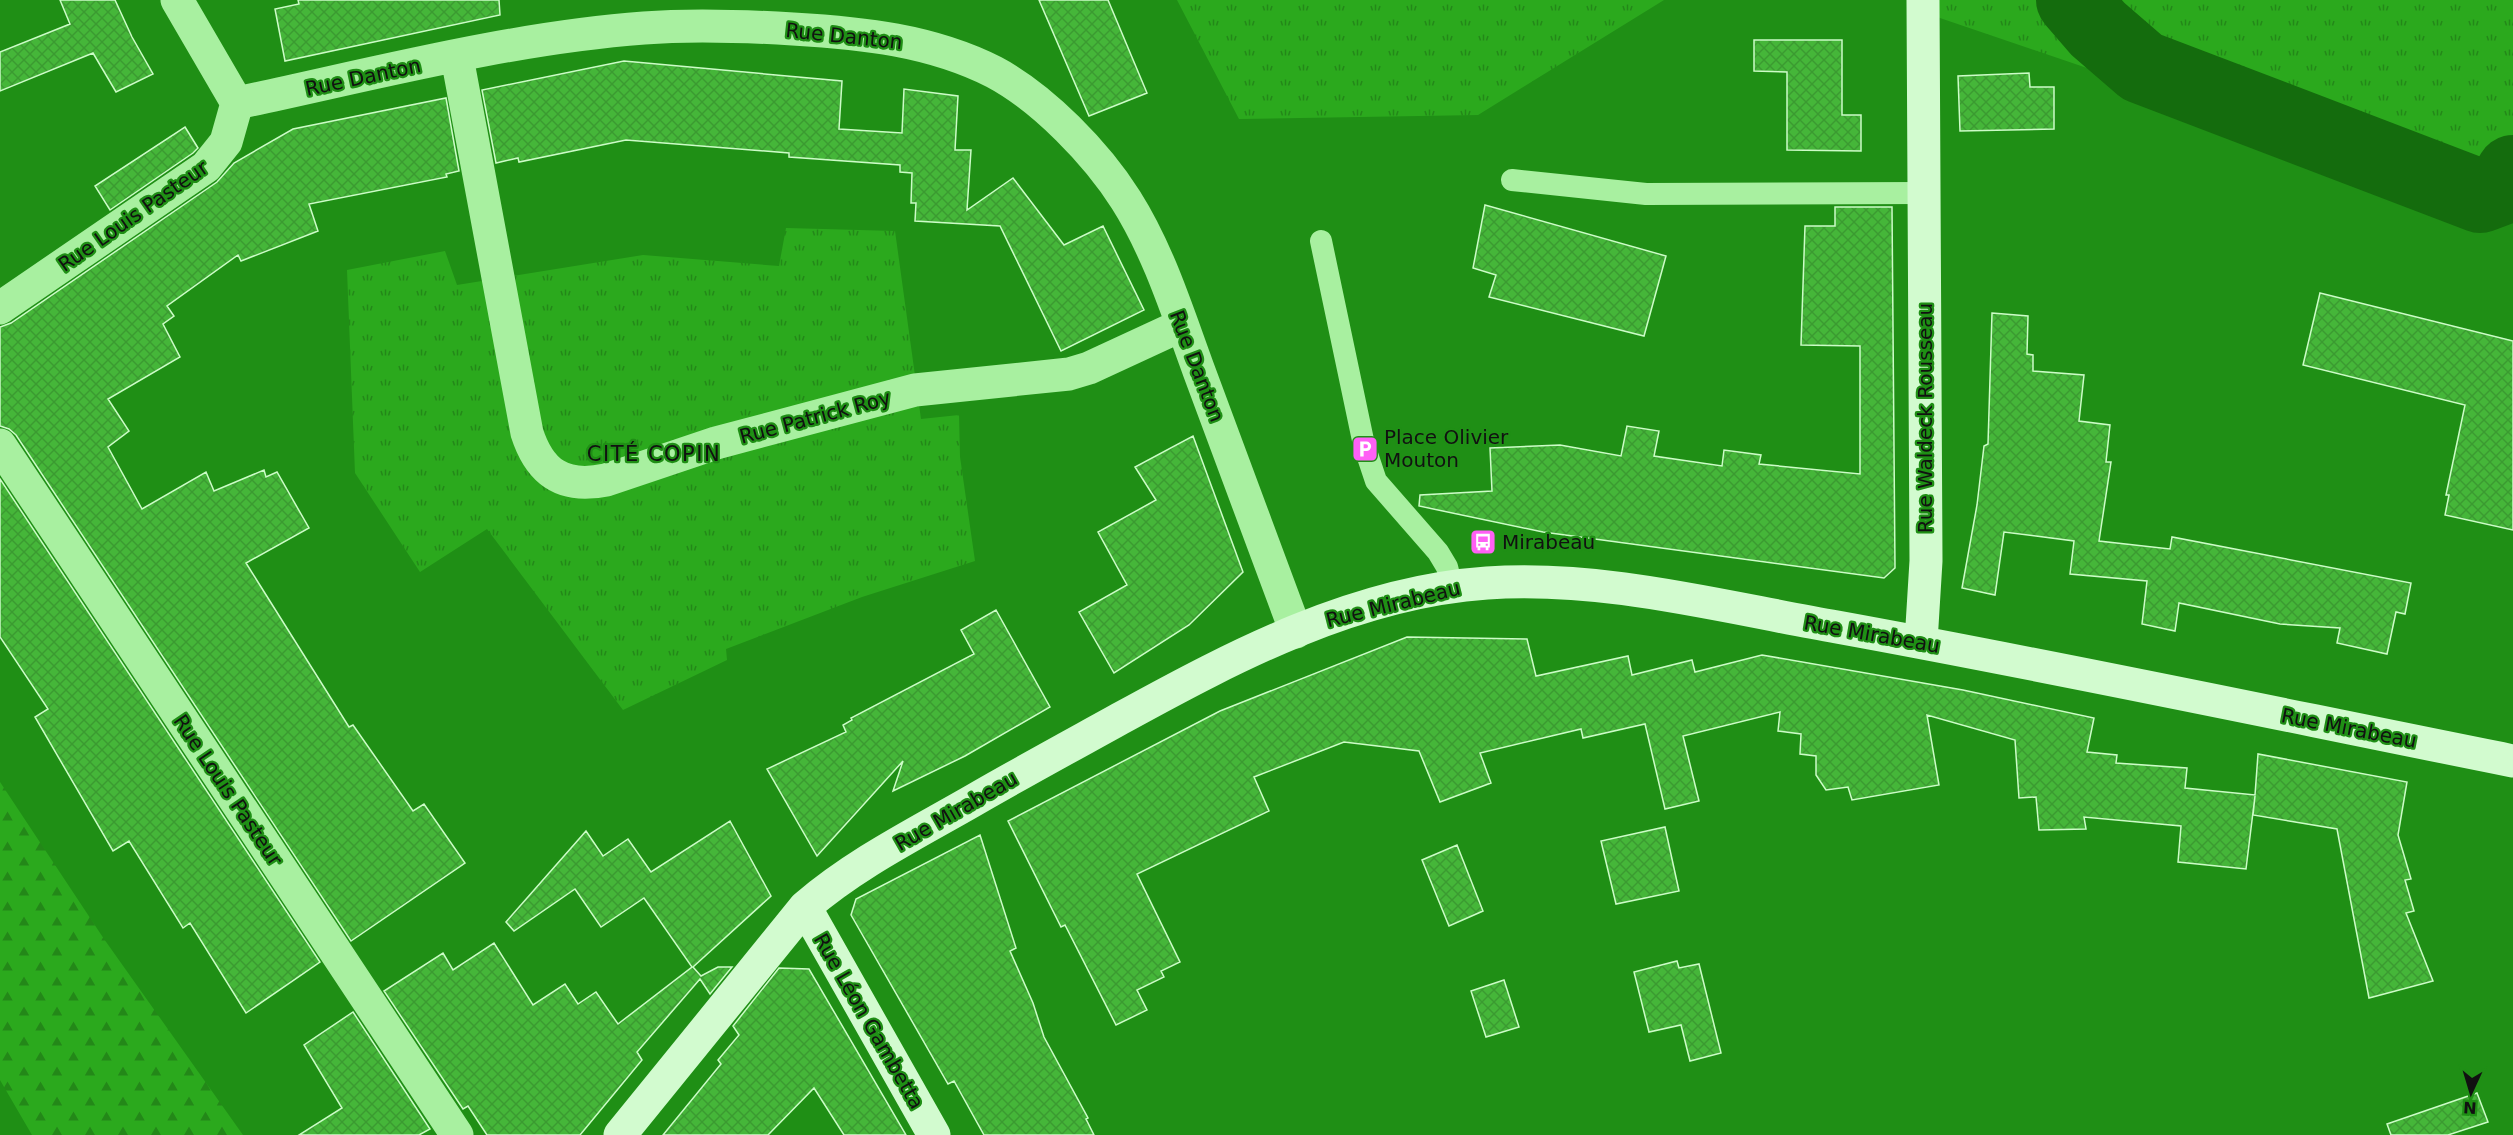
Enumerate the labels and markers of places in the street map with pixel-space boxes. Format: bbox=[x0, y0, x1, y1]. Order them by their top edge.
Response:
place label: Place Olivier Mouton bbox=[1384, 425, 1509, 472]
parking icon: Place Olivier Mouton bbox=[1350, 434, 1380, 464]
bus stop icon: Mirabeau bbox=[1468, 527, 1498, 557]
place label: Mirabeau bbox=[1502, 530, 1595, 554]

